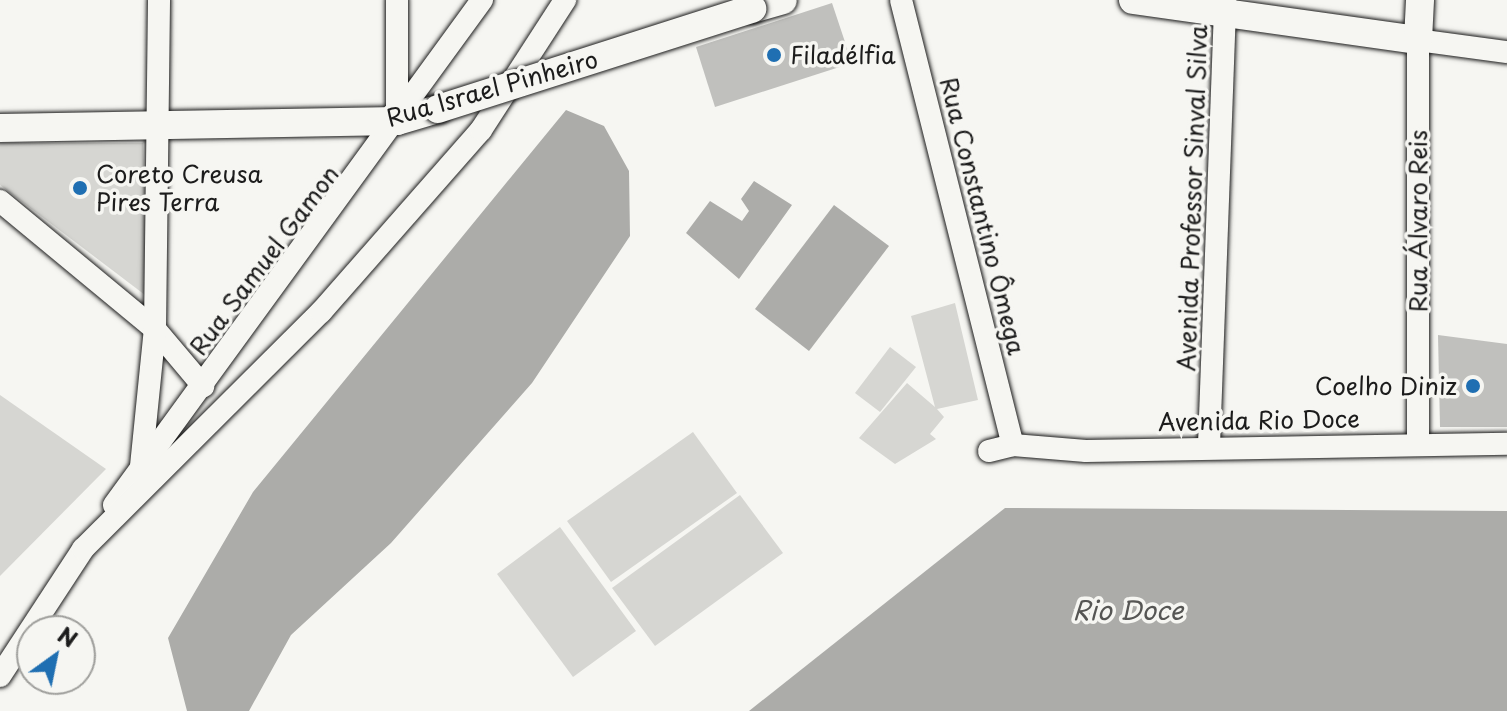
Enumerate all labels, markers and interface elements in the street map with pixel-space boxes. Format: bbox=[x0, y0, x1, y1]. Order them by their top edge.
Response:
street label: Avenida Professor Sinval Silva bbox=[1172, 24, 1212, 372]
place label: Filadélfia bbox=[790, 41, 896, 69]
street label: Rua Israel Pinheiro bbox=[384, 44, 600, 132]
marker: Filadélfia bbox=[765, 46, 783, 64]
street label: Rua Constantino Ômega bbox=[935, 74, 1031, 358]
street label: Rua Álvaro Reis bbox=[1404, 129, 1432, 313]
street label: Rua Samuel Gamon bbox=[183, 159, 345, 361]
place label: Coreto Creusa Pires Terra bbox=[96, 160, 263, 216]
marker: Coreto Creusa Pires Terra bbox=[71, 179, 89, 197]
place label: Coelho Diniz bbox=[1314, 372, 1457, 400]
marker: Coelho Diniz bbox=[1464, 377, 1482, 395]
street label: Avenida Rio Doce bbox=[1157, 404, 1361, 436]
water label: Rio Doce bbox=[1072, 594, 1184, 626]
north arrow bbox=[16, 615, 96, 695]
text: N bbox=[52, 618, 85, 655]

